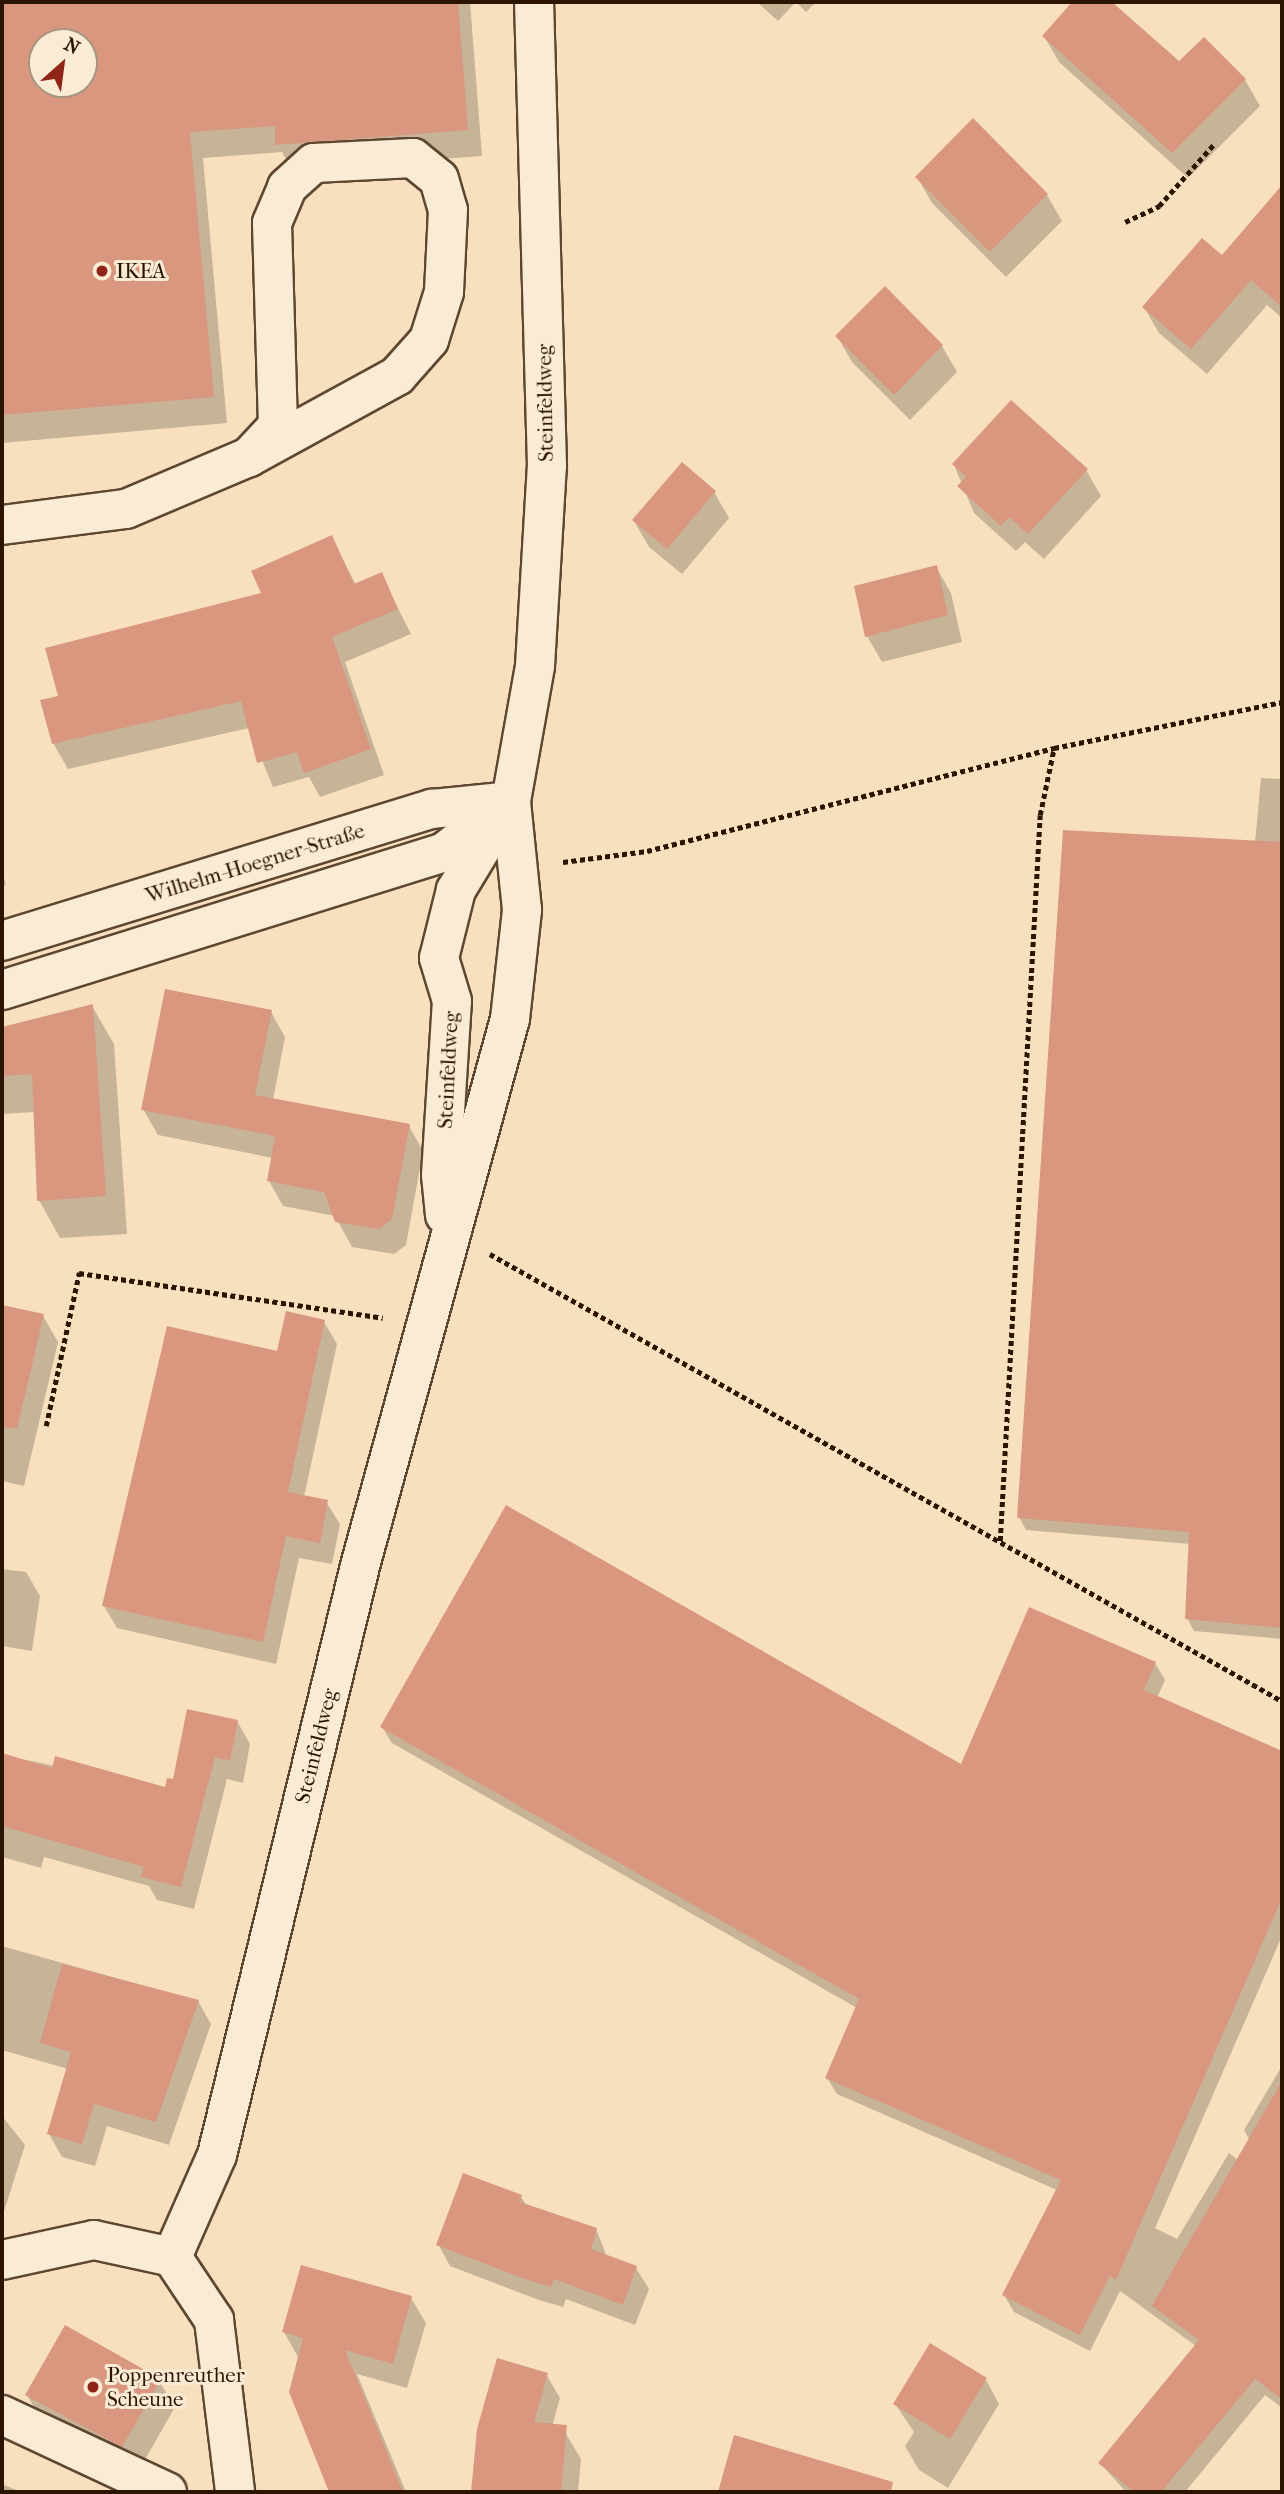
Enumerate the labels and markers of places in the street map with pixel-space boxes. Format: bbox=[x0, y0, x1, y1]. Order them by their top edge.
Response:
place label: IKEA bbox=[116, 258, 166, 284]
marker: IKEA bbox=[94, 263, 110, 279]
place label: Poppenreuther Scheune bbox=[107, 2362, 245, 2412]
marker: Poppenreuther Scheune bbox=[85, 2379, 101, 2395]

